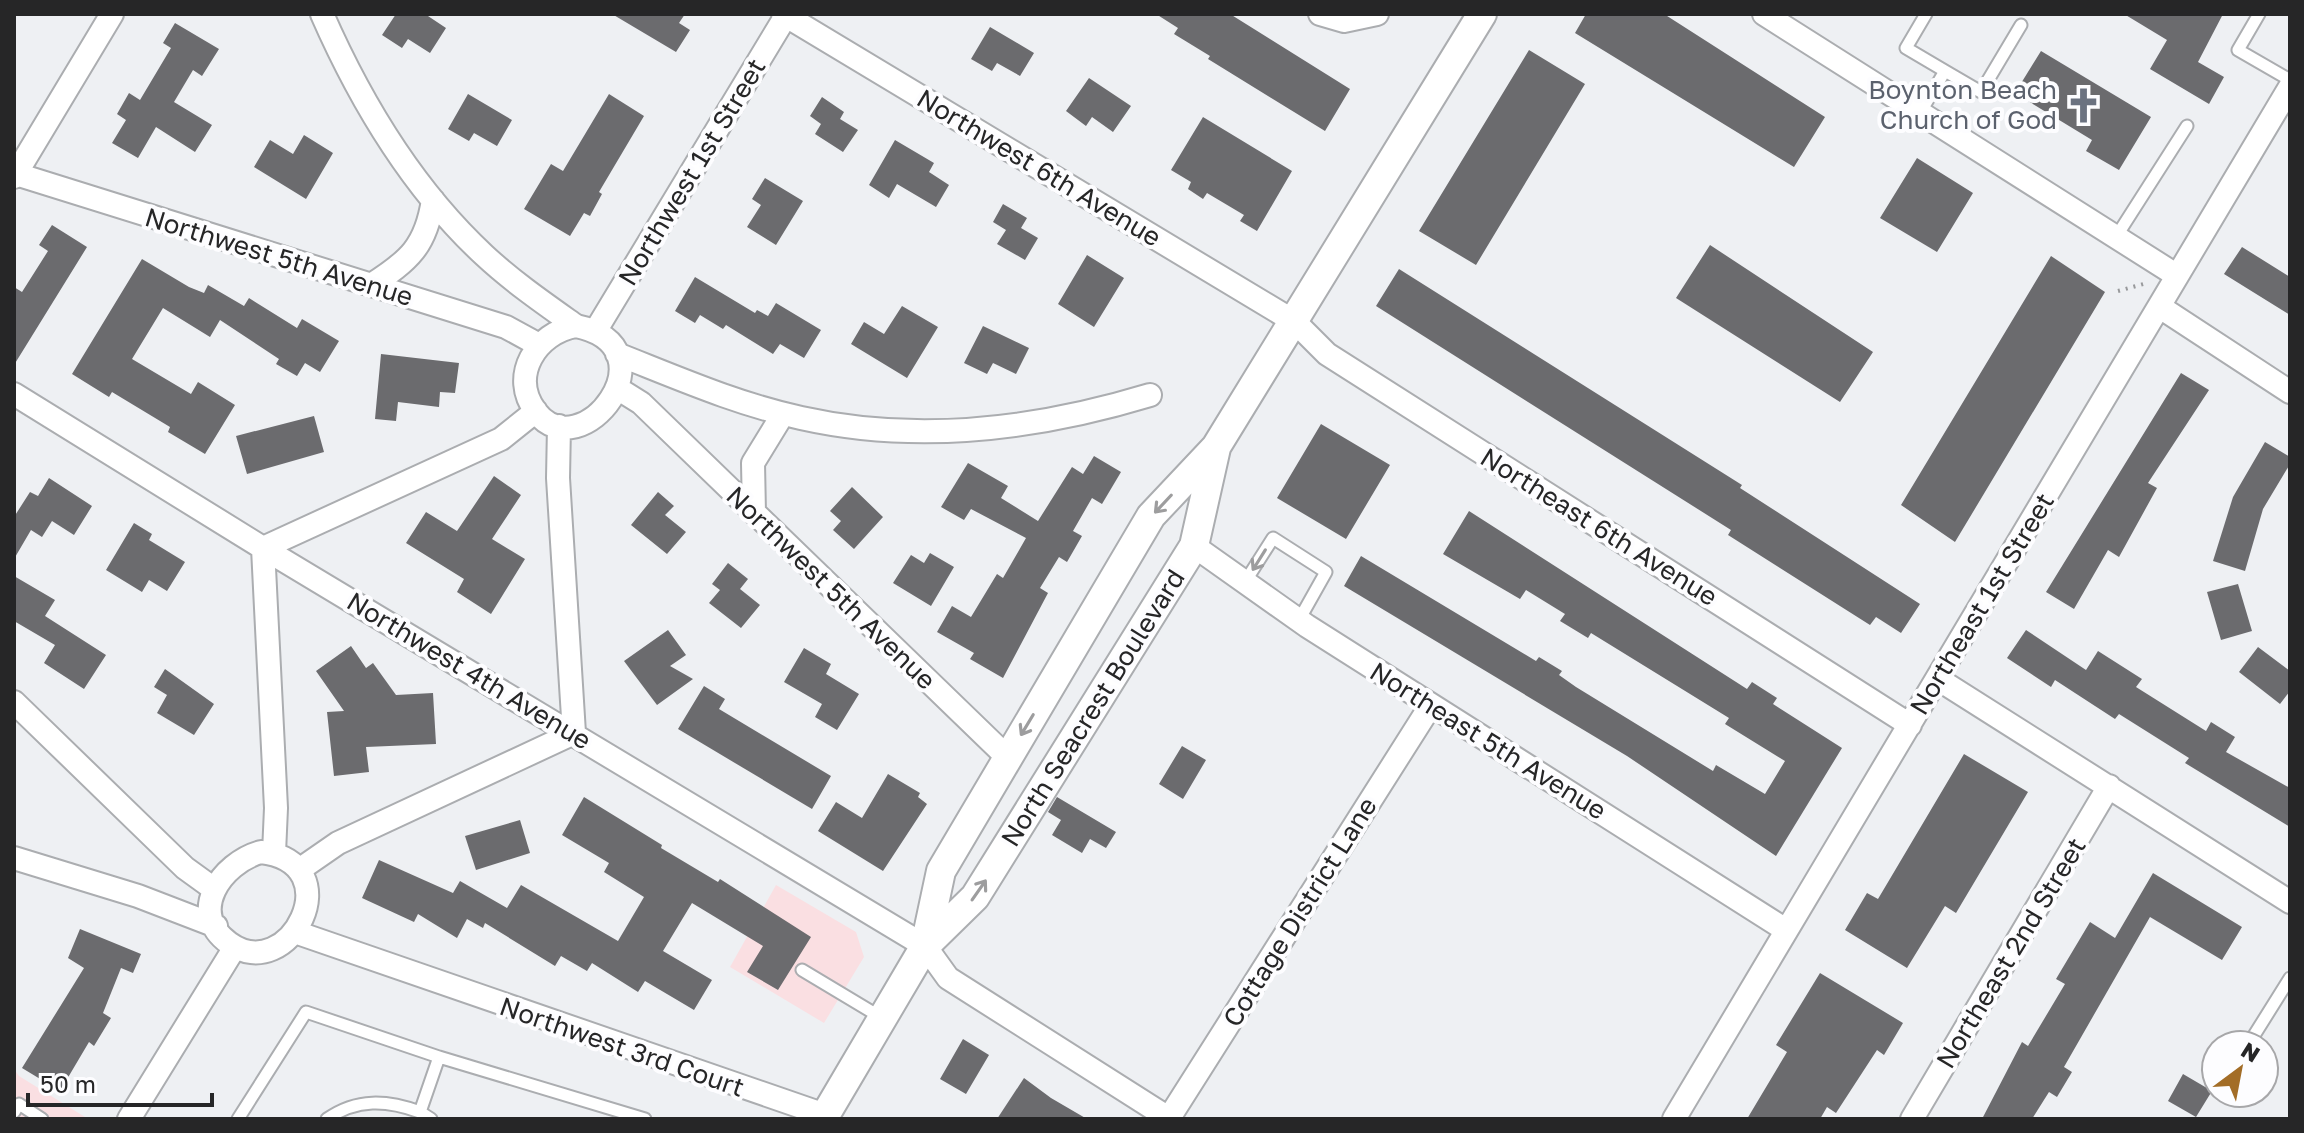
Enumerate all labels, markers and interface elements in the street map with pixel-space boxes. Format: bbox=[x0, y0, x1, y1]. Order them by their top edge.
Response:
street label: Northwest 1st Street bbox=[612, 53, 772, 291]
place label: Boynton Beach Church of God bbox=[1868, 74, 2057, 135]
street label: Northwest 6th Avenue bbox=[912, 82, 1167, 253]
church icon: Boynton Beach Church of God bbox=[2064, 86, 2102, 124]
street label: Northwest 5th Avenue bbox=[141, 201, 417, 312]
street label: Northeast 6th Avenue bbox=[1475, 441, 1723, 612]
street label: Northwest 5th Avenue bbox=[720, 480, 942, 696]
street label: Northeast 1st Street bbox=[1903, 487, 2060, 720]
one-way arrow bbox=[1154, 493, 1172, 513]
one-way arrow bbox=[1251, 548, 1267, 571]
street label: North Seacrest Boulevard bbox=[994, 563, 1191, 852]
street label: Northwest 4th Avenue bbox=[342, 585, 597, 756]
street label: Northeast 5th Avenue bbox=[1364, 655, 1612, 826]
one-way arrow bbox=[1018, 713, 1034, 736]
street label: Cottage District Lane bbox=[1216, 791, 1383, 1032]
street label: Northeast 2nd Street bbox=[1929, 832, 2092, 1074]
one-way arrow bbox=[971, 879, 987, 901]
street label: Northwest 3rd Court bbox=[496, 990, 748, 1103]
north arrow bbox=[2200, 1029, 2280, 1109]
text: N bbox=[2237, 1036, 2265, 1067]
scale bar bbox=[28, 1057, 212, 1107]
text: 50 m bbox=[40, 1069, 96, 1098]

